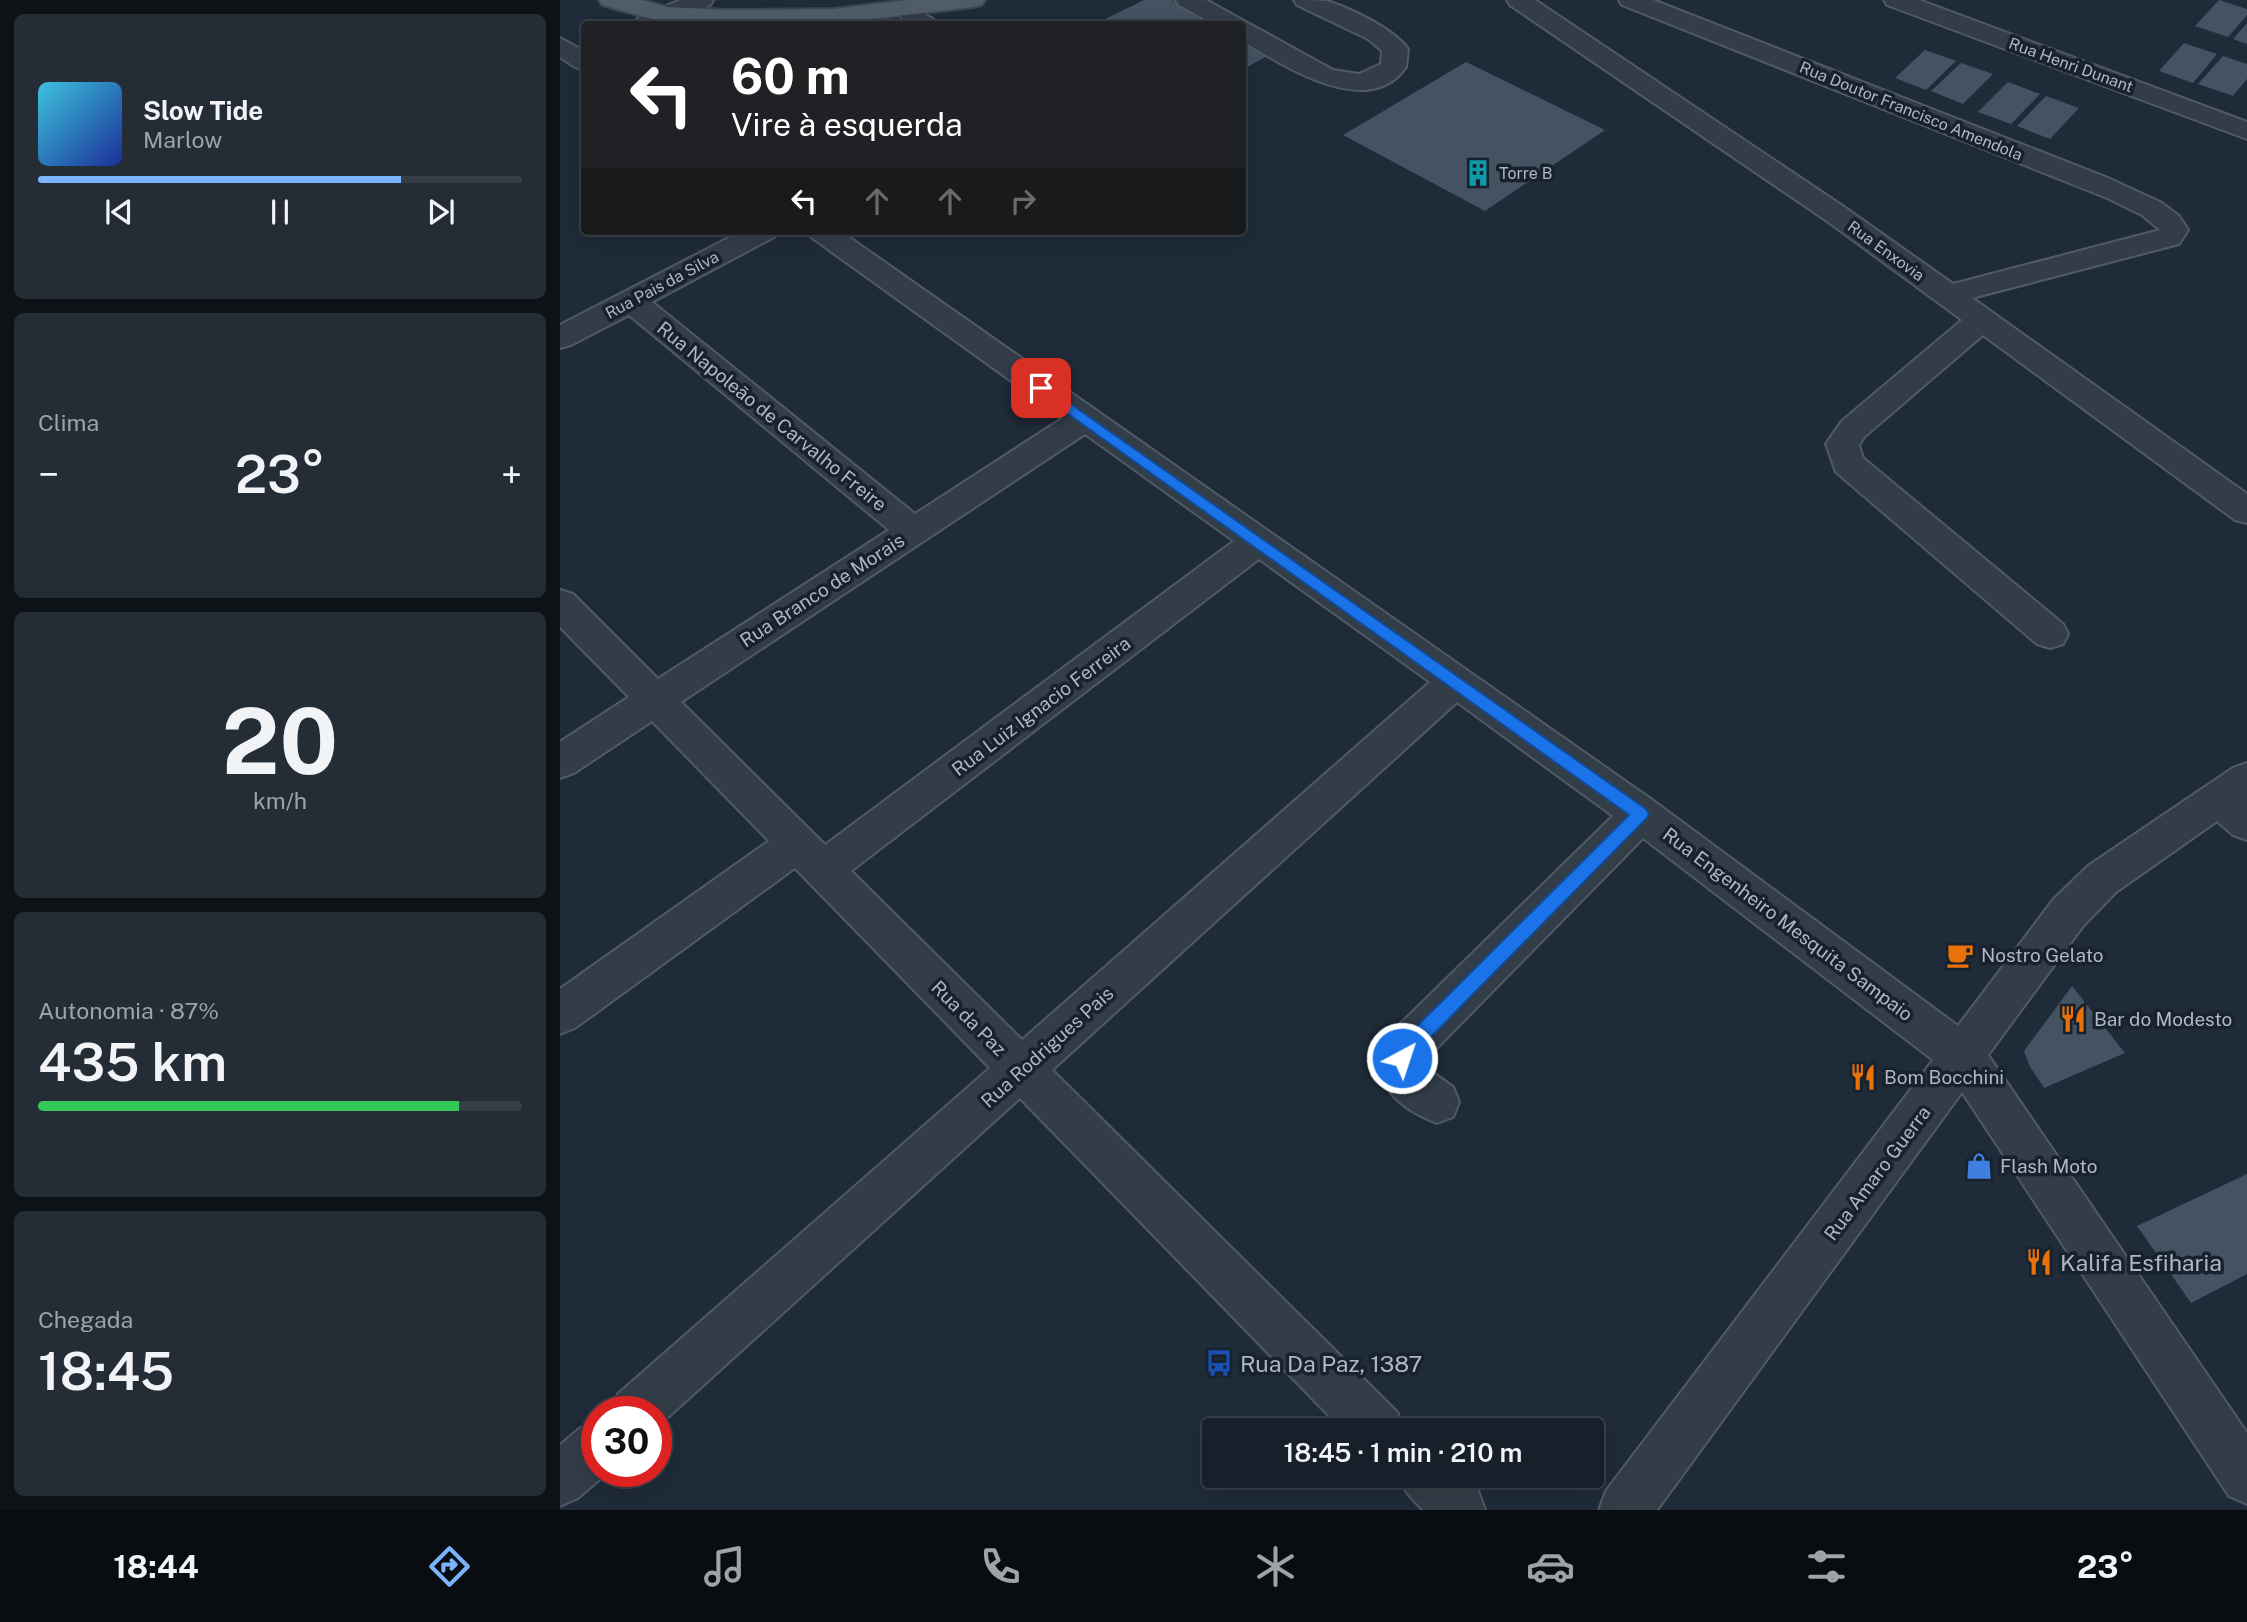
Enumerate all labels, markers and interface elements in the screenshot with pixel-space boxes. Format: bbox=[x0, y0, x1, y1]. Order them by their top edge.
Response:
street label: Rua Henri Dunant bbox=[2006, 34, 2136, 96]
text: 60 m bbox=[731, 47, 850, 105]
icon: left bbox=[616, 49, 707, 140]
street label: Rua Doutor Francisco Amendola bbox=[1797, 57, 2025, 165]
text: Slow Tide bbox=[143, 95, 263, 126]
text: Vire à esquerda bbox=[731, 106, 963, 143]
text: Marlow bbox=[143, 126, 222, 153]
building icon: Torre B bbox=[1463, 158, 1493, 188]
place label: Torre B bbox=[1499, 164, 1552, 183]
icon: left bbox=[785, 182, 823, 220]
icon: ahead bbox=[858, 182, 896, 220]
icon: ahead bbox=[931, 182, 969, 220]
icon: right bbox=[1004, 182, 1042, 220]
icon: previous bbox=[100, 193, 138, 231]
icon: pause bbox=[261, 193, 299, 231]
icon: next bbox=[422, 193, 460, 231]
street label: Rua Enxovia bbox=[1844, 217, 1928, 285]
street label: Rua Pais da Silva bbox=[602, 247, 722, 323]
street label: Rua Napoleão de Carvalho Freire bbox=[653, 317, 891, 515]
pin bbox=[1011, 358, 1071, 418]
icon: arrive bbox=[1022, 369, 1060, 407]
text: Clima bbox=[38, 409, 99, 436]
text: 23° bbox=[235, 444, 325, 505]
text: − bbox=[38, 452, 59, 497]
text: + bbox=[501, 452, 522, 497]
street label: Rua Branco de Morais bbox=[736, 529, 908, 651]
street label: Rua Luiz Ignacio Ferreira bbox=[947, 632, 1135, 780]
text: 20 bbox=[222, 688, 338, 794]
text: km/h bbox=[253, 787, 307, 814]
street label: Rua Engenheiro Mesquita Sampaio bbox=[1659, 823, 1917, 1025]
cafe icon: Nostro Gelato bbox=[1945, 940, 1975, 970]
place label: Nostro Gelato bbox=[1981, 944, 2104, 966]
street label: Rua da Paz bbox=[927, 976, 1011, 1060]
street label: Rua Rodrigues Pais bbox=[977, 982, 1117, 1112]
text: Autonomia · 87% bbox=[38, 997, 219, 1024]
restaurant icon: Bar do Modesto bbox=[2058, 1004, 2088, 1034]
place label: Bar do Modesto bbox=[2094, 1008, 2232, 1030]
position arrow bbox=[1365, 1021, 1439, 1095]
text: 435 km bbox=[38, 1032, 227, 1093]
restaurant icon: Bom Bocchini bbox=[1848, 1062, 1878, 1092]
place label: Bom Bocchini bbox=[1884, 1066, 2004, 1088]
street label: Rua Amaro Guerra bbox=[1819, 1101, 1935, 1245]
shop icon: Flash Moto bbox=[1964, 1151, 1994, 1181]
place label: Flash Moto bbox=[2000, 1155, 2097, 1177]
restaurant icon: Kalifa Esfiharia bbox=[2024, 1247, 2054, 1277]
place label: Kalifa Esfiharia bbox=[2060, 1249, 2222, 1276]
text: Chegada bbox=[38, 1306, 133, 1333]
text: 18:45 bbox=[38, 1341, 174, 1402]
bus stop icon: Rua Da Paz, 1387 bbox=[1204, 1348, 1234, 1378]
place label: Rua Da Paz, 1387 bbox=[1240, 1350, 1422, 1377]
speed limit sign: 30 bbox=[581, 1396, 672, 1487]
text: 18:45 · 1 min · 210 m bbox=[1283, 1437, 1523, 1468]
icon: directions bbox=[425, 1542, 474, 1591]
icon: music bbox=[700, 1542, 749, 1591]
icon: phone bbox=[976, 1542, 1025, 1591]
icon: climate bbox=[1251, 1542, 1300, 1591]
icon: car bbox=[1526, 1542, 1575, 1591]
icon: filters bbox=[1802, 1542, 1851, 1591]
text: 18:44 bbox=[113, 1548, 199, 1585]
text: 23° bbox=[2077, 1548, 2134, 1585]

